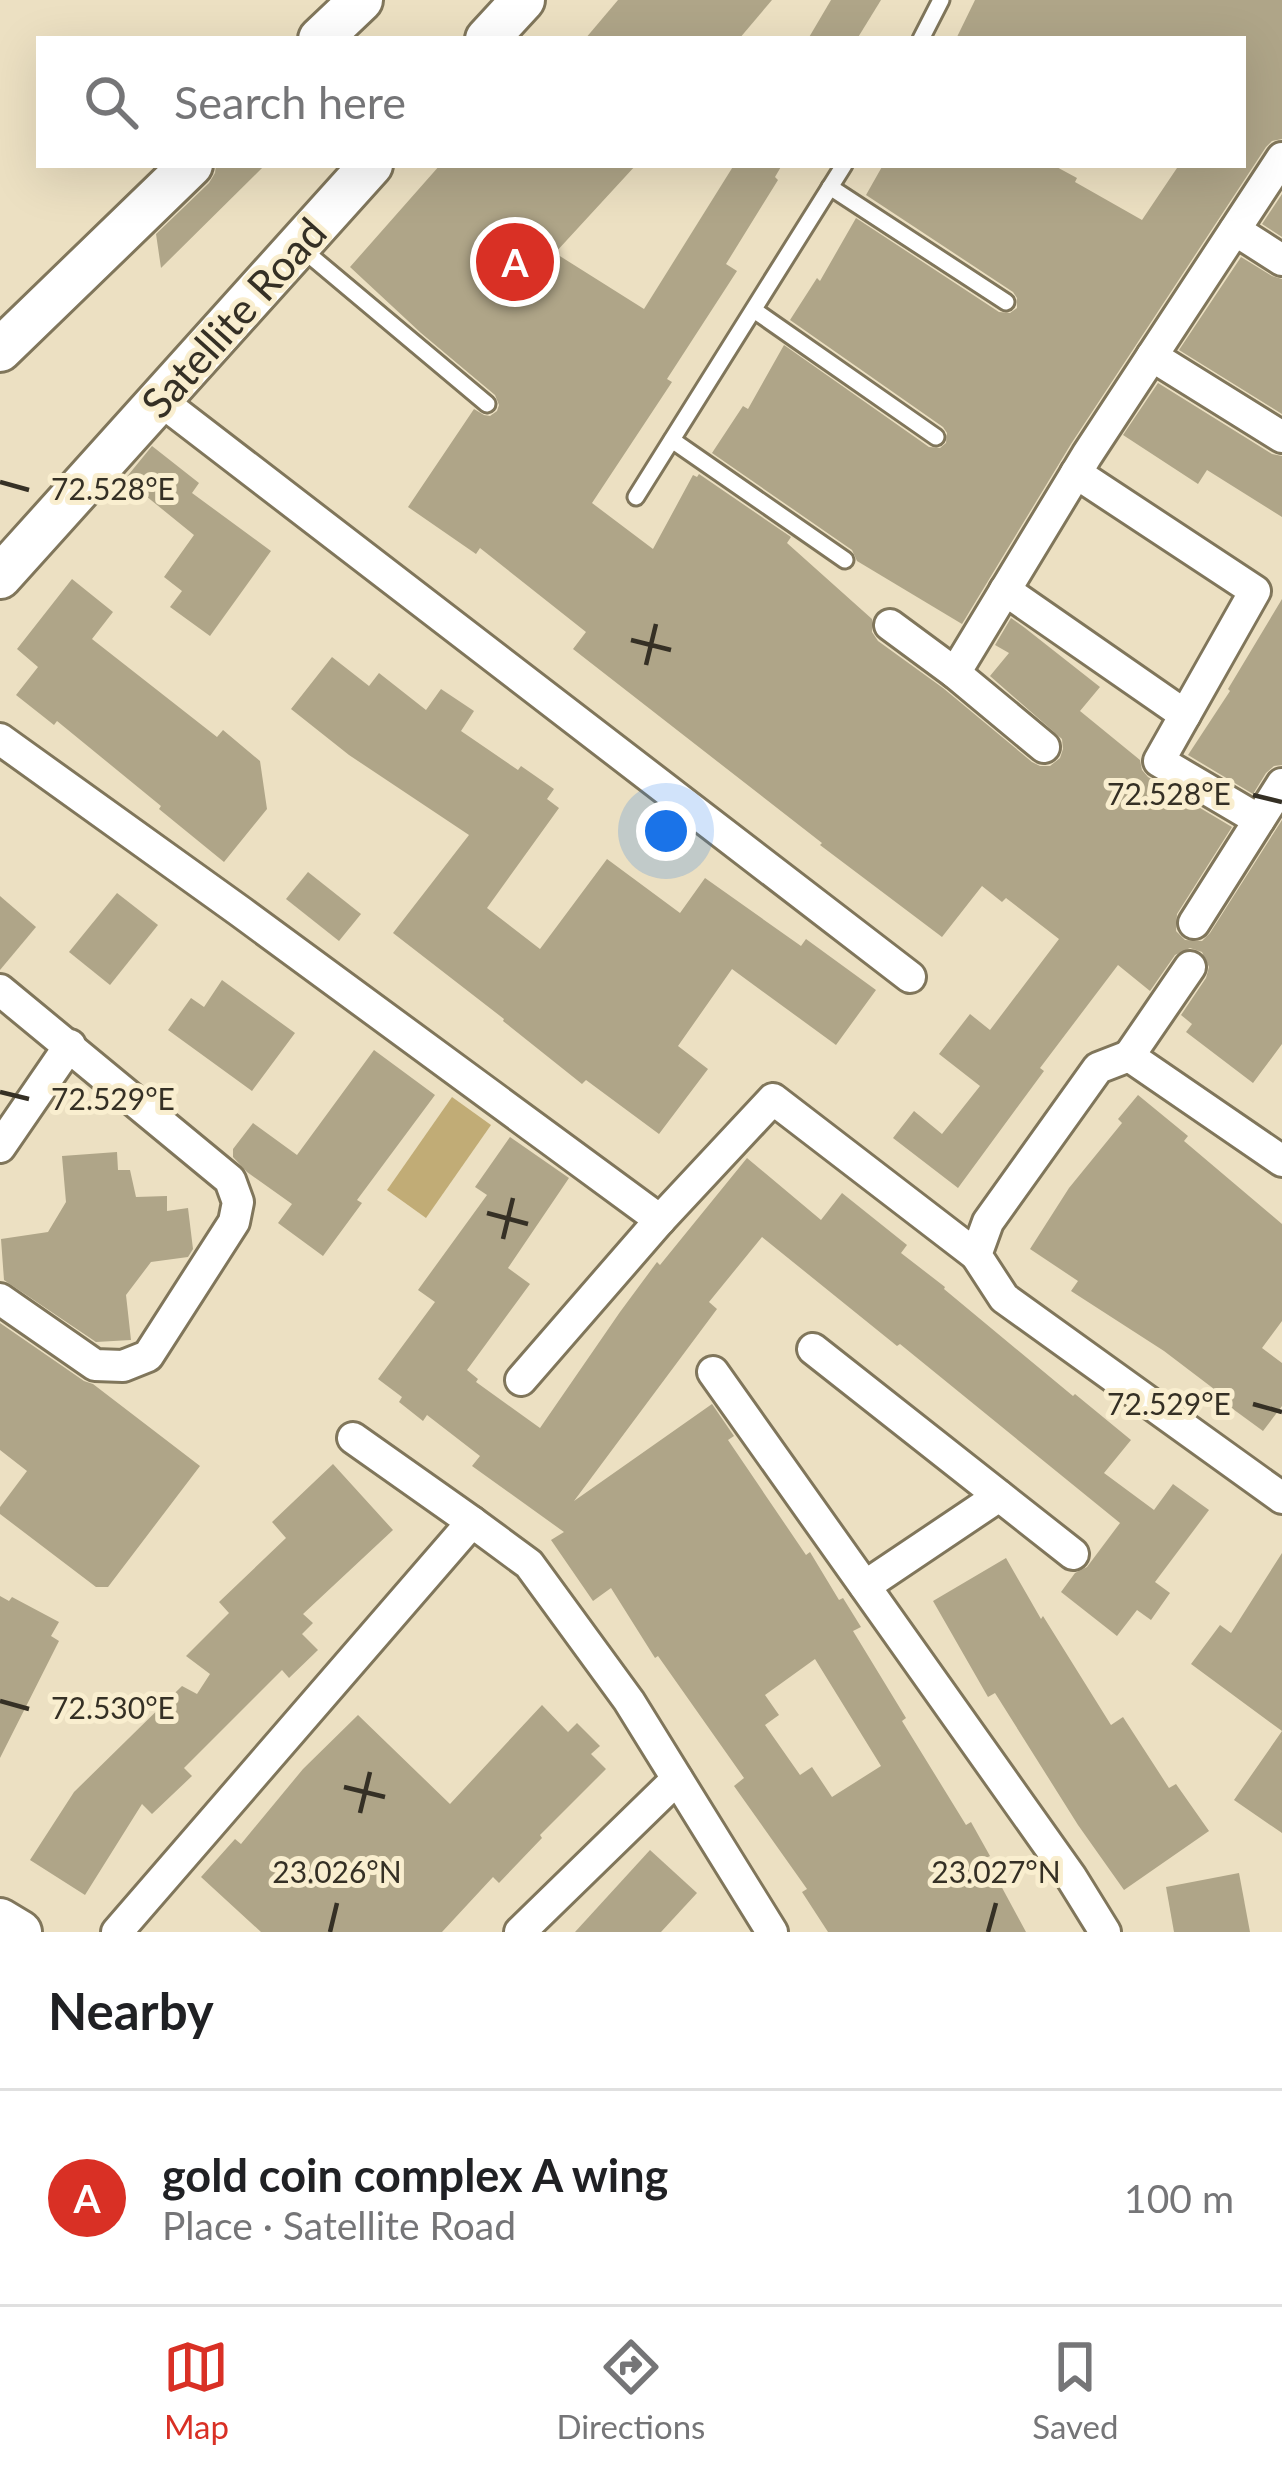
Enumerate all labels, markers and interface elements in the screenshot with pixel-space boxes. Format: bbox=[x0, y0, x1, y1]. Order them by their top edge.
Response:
search box bbox=[36, 36, 1246, 168]
icon: search bbox=[78, 69, 144, 135]
text: Search here bbox=[174, 75, 406, 129]
street label: Satellite Road bbox=[131, 207, 336, 427]
pin: A bbox=[476, 217, 554, 307]
text: 72.528°E bbox=[51, 470, 175, 506]
text: 72.528°E bbox=[1107, 775, 1231, 811]
your location bbox=[636, 801, 696, 861]
text: 72.529°E bbox=[51, 1080, 175, 1116]
text: 72.529°E bbox=[1107, 1385, 1231, 1421]
text: 72.530°E bbox=[51, 1689, 175, 1725]
text: 23.026°N bbox=[272, 1853, 402, 1889]
text: 23.027°N bbox=[931, 1853, 1061, 1889]
text: Nearby bbox=[48, 1980, 214, 2041]
text: gold coin complex A wing bbox=[162, 2148, 668, 2202]
text: A bbox=[73, 2175, 101, 2221]
text: 100 m bbox=[1124, 2175, 1234, 2221]
text: Place · Satellite Road bbox=[162, 2202, 516, 2248]
tab: Map bbox=[163, 2334, 229, 2446]
tab: Directions bbox=[556, 2334, 705, 2446]
tab: Saved bbox=[1032, 2334, 1119, 2446]

